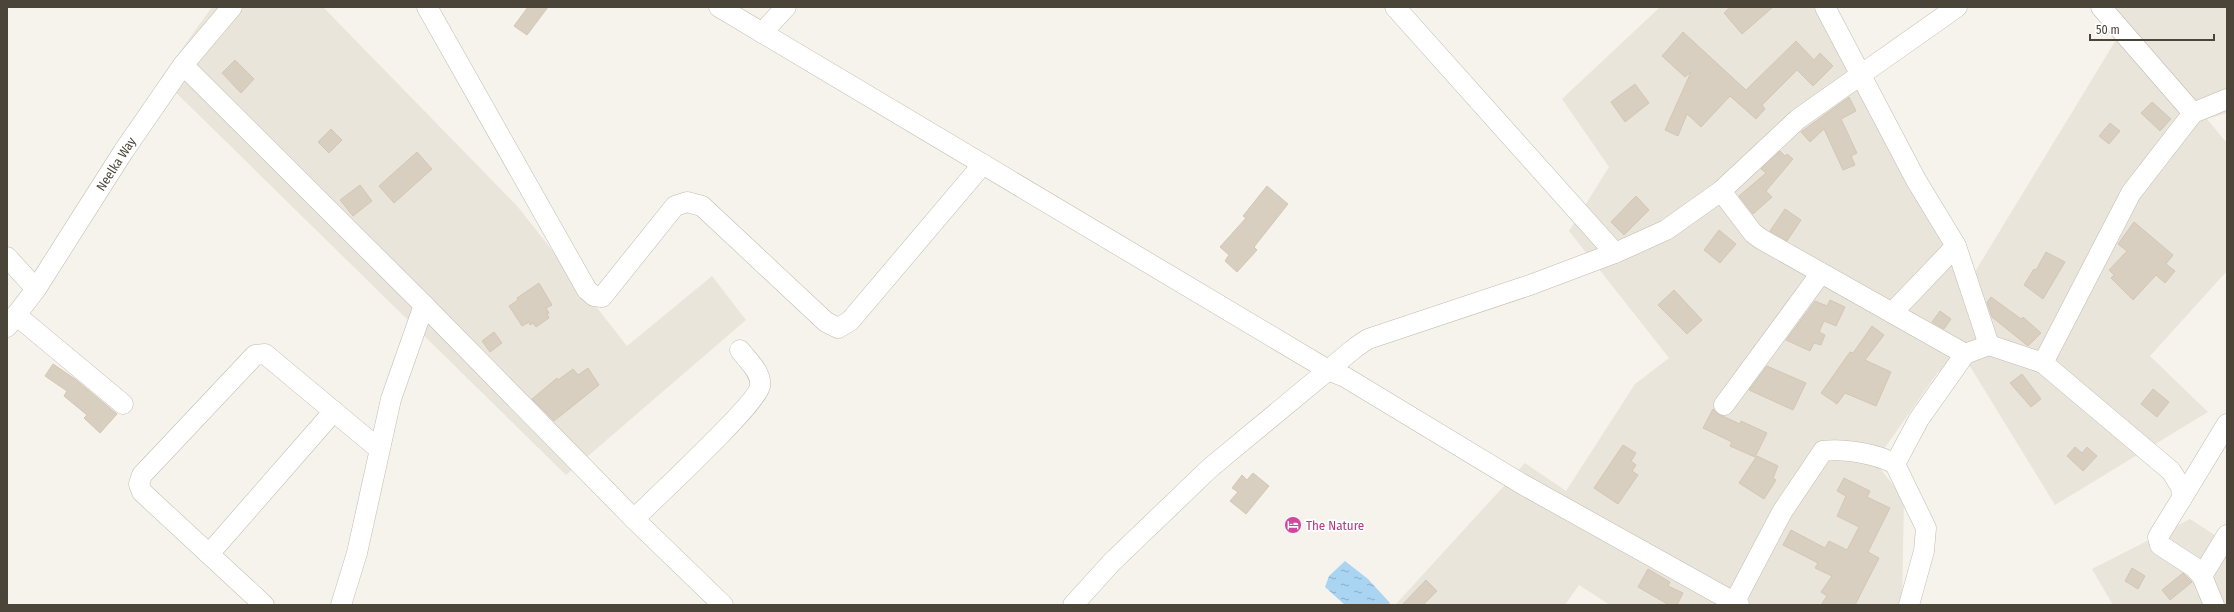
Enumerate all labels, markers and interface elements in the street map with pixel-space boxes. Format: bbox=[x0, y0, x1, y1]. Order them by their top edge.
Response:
scale bar bbox=[2090, 16, 2214, 42]
text: 50 m bbox=[2096, 23, 2120, 37]
street label: Neelka Way bbox=[93, 134, 139, 194]
hotel icon: The Nature bbox=[1283, 515, 1303, 535]
place label: The Nature bbox=[1306, 518, 1364, 533]

